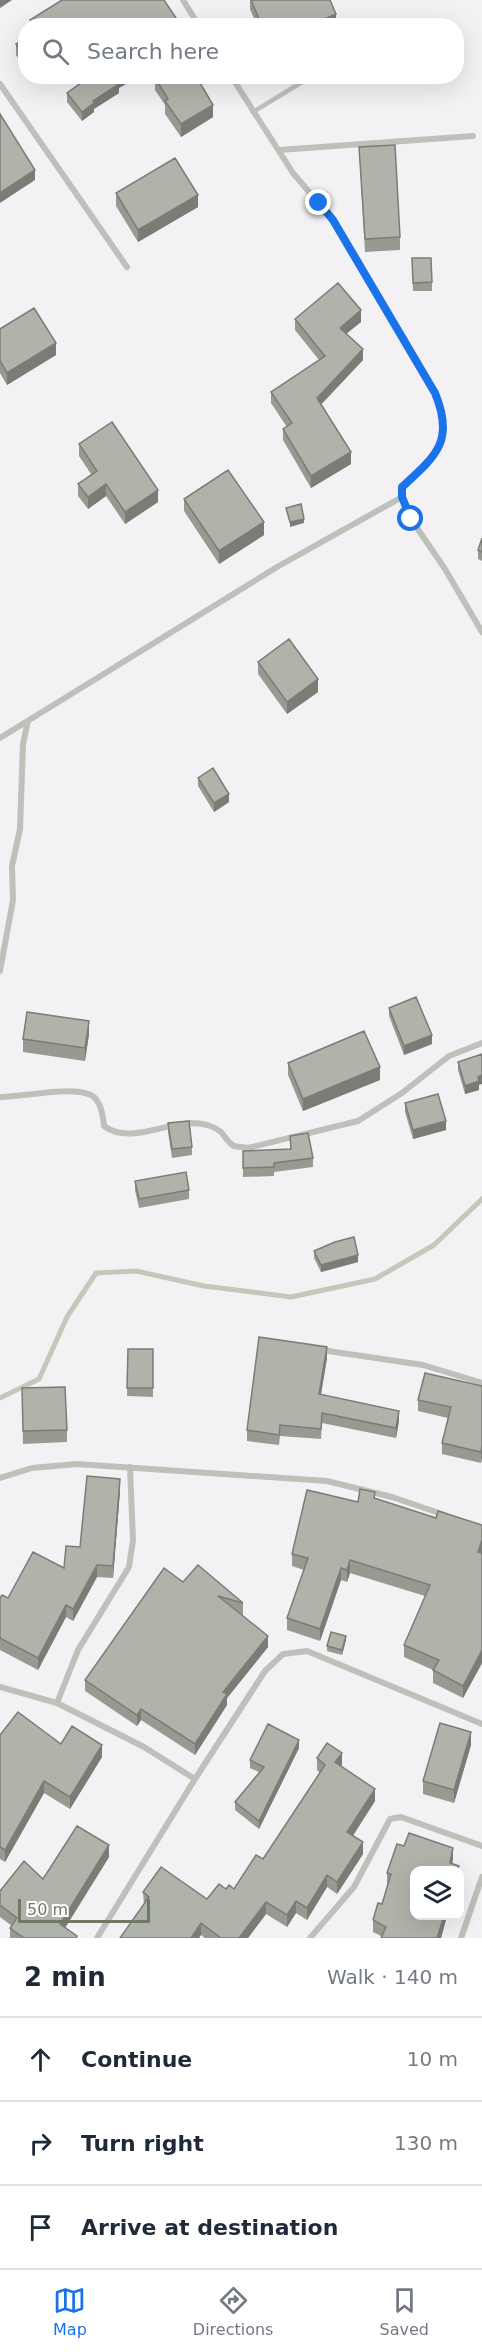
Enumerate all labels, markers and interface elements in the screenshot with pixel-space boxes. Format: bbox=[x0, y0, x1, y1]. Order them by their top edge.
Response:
search box bbox=[18, 18, 464, 84]
icon: search bbox=[39, 35, 72, 68]
text: Search here bbox=[87, 39, 219, 64]
route end bbox=[305, 189, 331, 215]
route start bbox=[397, 505, 423, 531]
map controls bbox=[410, 1866, 464, 1920]
button: layers bbox=[410, 1866, 464, 1920]
scale bar bbox=[18, 1896, 150, 1924]
text: 50 m bbox=[27, 1900, 68, 1919]
text: 2 min bbox=[24, 1962, 106, 1992]
text: Walk · 140 m bbox=[327, 1965, 458, 1989]
icon: ahead bbox=[24, 2043, 57, 2076]
text: Continue bbox=[81, 2047, 192, 2072]
text: 10 m bbox=[407, 2047, 458, 2071]
icon: right bbox=[24, 2127, 57, 2160]
text: Turn right bbox=[81, 2131, 204, 2156]
text: 130 m bbox=[394, 2131, 458, 2155]
icon: arrive bbox=[24, 2211, 57, 2244]
text: Arrive at destination bbox=[81, 2215, 338, 2240]
tab: Map bbox=[53, 2284, 87, 2339]
tab: Directions bbox=[193, 2284, 273, 2339]
tab: Saved bbox=[380, 2284, 429, 2339]

